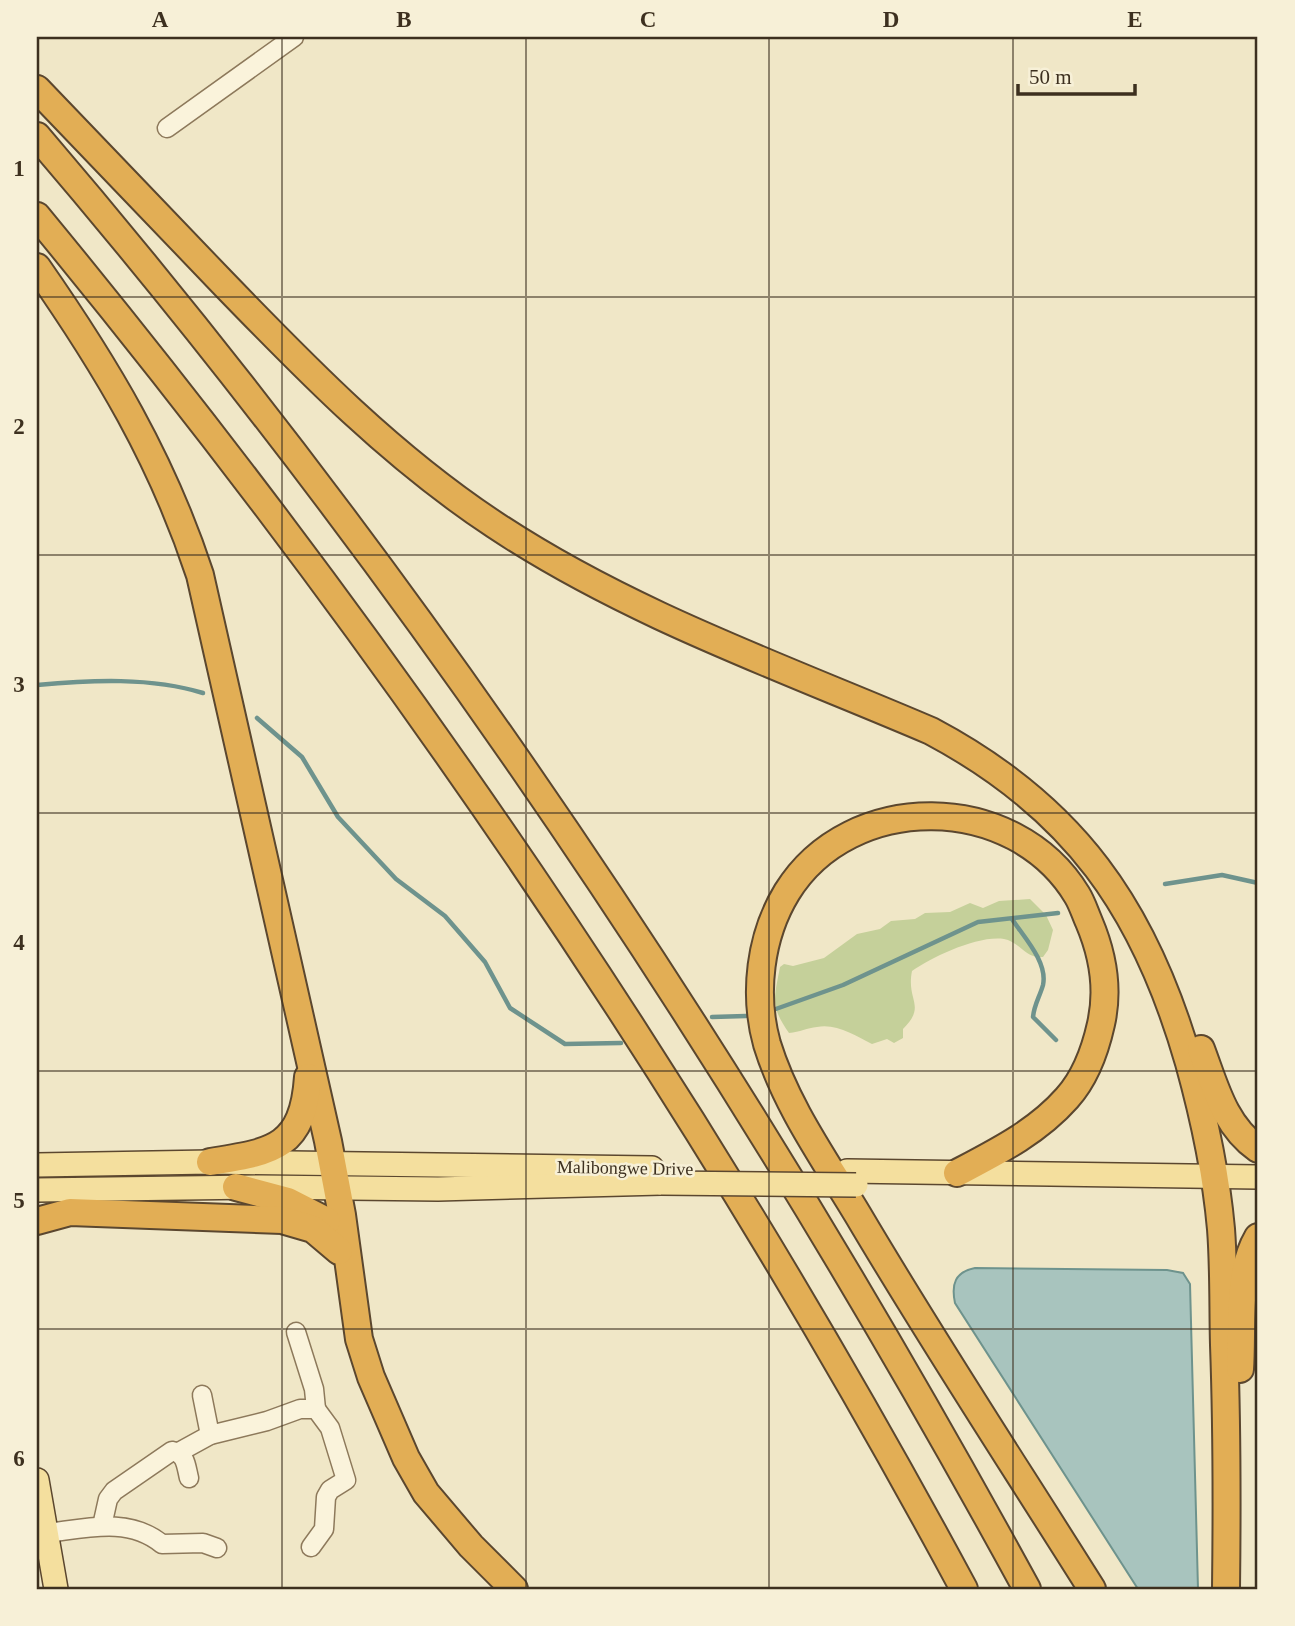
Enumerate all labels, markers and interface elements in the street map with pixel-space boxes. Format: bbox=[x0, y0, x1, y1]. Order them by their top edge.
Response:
text: A bbox=[152, 7, 169, 32]
text: B bbox=[396, 7, 412, 32]
text: C bbox=[640, 7, 656, 32]
text: D bbox=[883, 7, 899, 32]
text: E bbox=[1127, 7, 1143, 32]
scale bar bbox=[1018, 52, 1136, 96]
text: 50 m bbox=[1029, 65, 1072, 89]
text: 1 bbox=[13, 156, 25, 181]
text: 2 bbox=[13, 414, 25, 439]
text: 3 bbox=[13, 672, 25, 697]
text: 4 bbox=[13, 930, 25, 955]
street label: Malibongwe Drive bbox=[557, 1157, 693, 1179]
text: 5 bbox=[13, 1188, 25, 1213]
text: 6 bbox=[13, 1446, 25, 1471]

